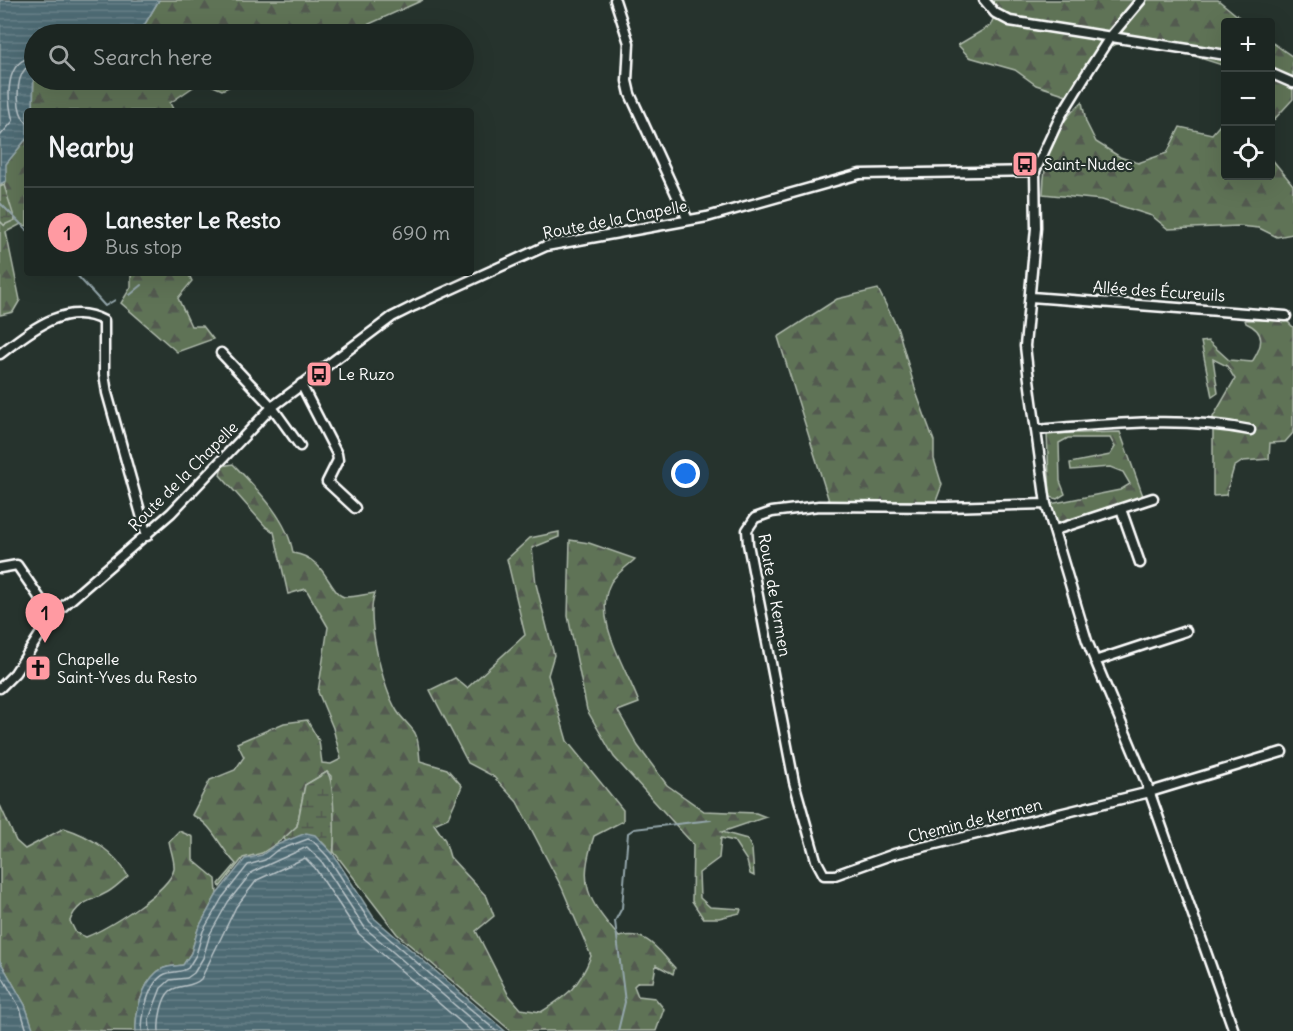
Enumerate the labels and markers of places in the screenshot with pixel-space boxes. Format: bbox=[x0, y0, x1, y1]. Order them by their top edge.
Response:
bus stop icon: Saint-Nudec bbox=[1010, 149, 1040, 179]
place label: Saint-Nudec bbox=[1044, 154, 1133, 174]
bus stop icon: Le Ruzo bbox=[304, 359, 334, 389]
place label: Le Ruzo bbox=[338, 364, 395, 384]
pin: 1 bbox=[26, 594, 64, 643]
place label: Chapelle Saint-Yves du Resto bbox=[57, 649, 197, 687]
church icon: Chapelle Saint-Yves du Resto bbox=[23, 653, 53, 683]

